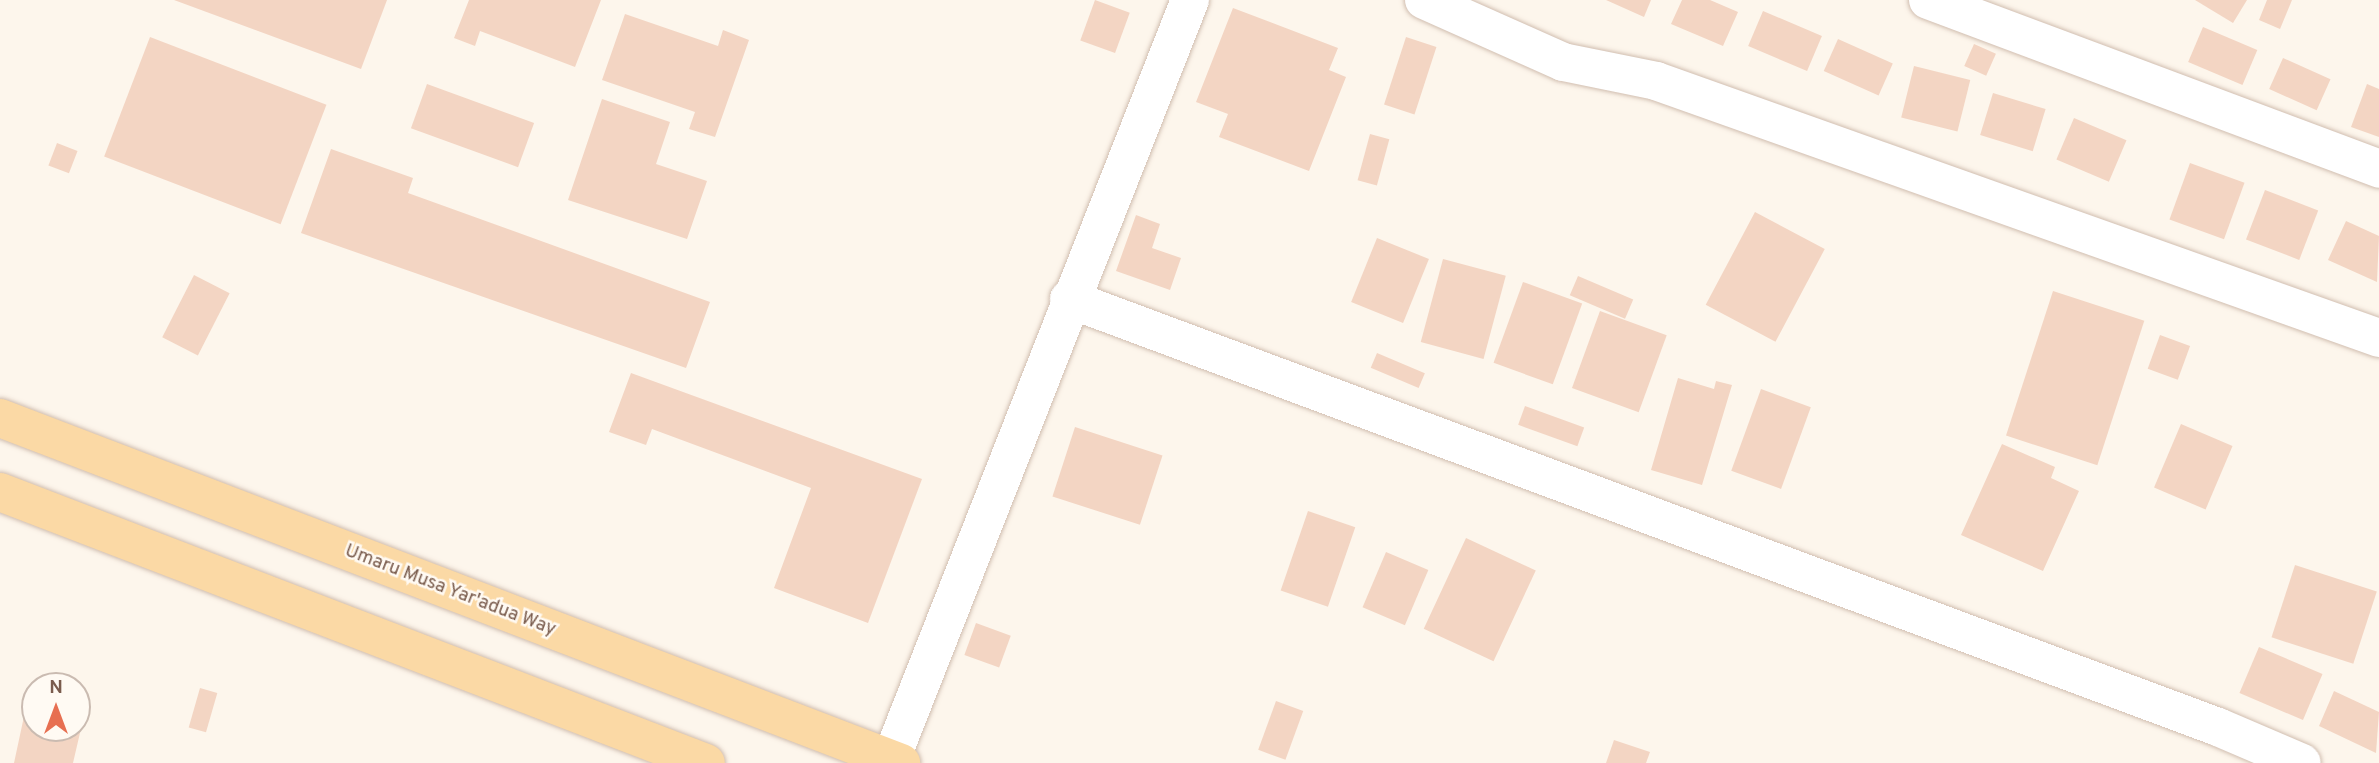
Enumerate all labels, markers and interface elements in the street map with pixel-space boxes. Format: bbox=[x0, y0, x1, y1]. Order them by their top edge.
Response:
street label: Umaru Musa Yar'adua Way bbox=[341, 540, 559, 642]
north arrow bbox=[21, 672, 91, 742]
text: N bbox=[49, 676, 63, 700]

